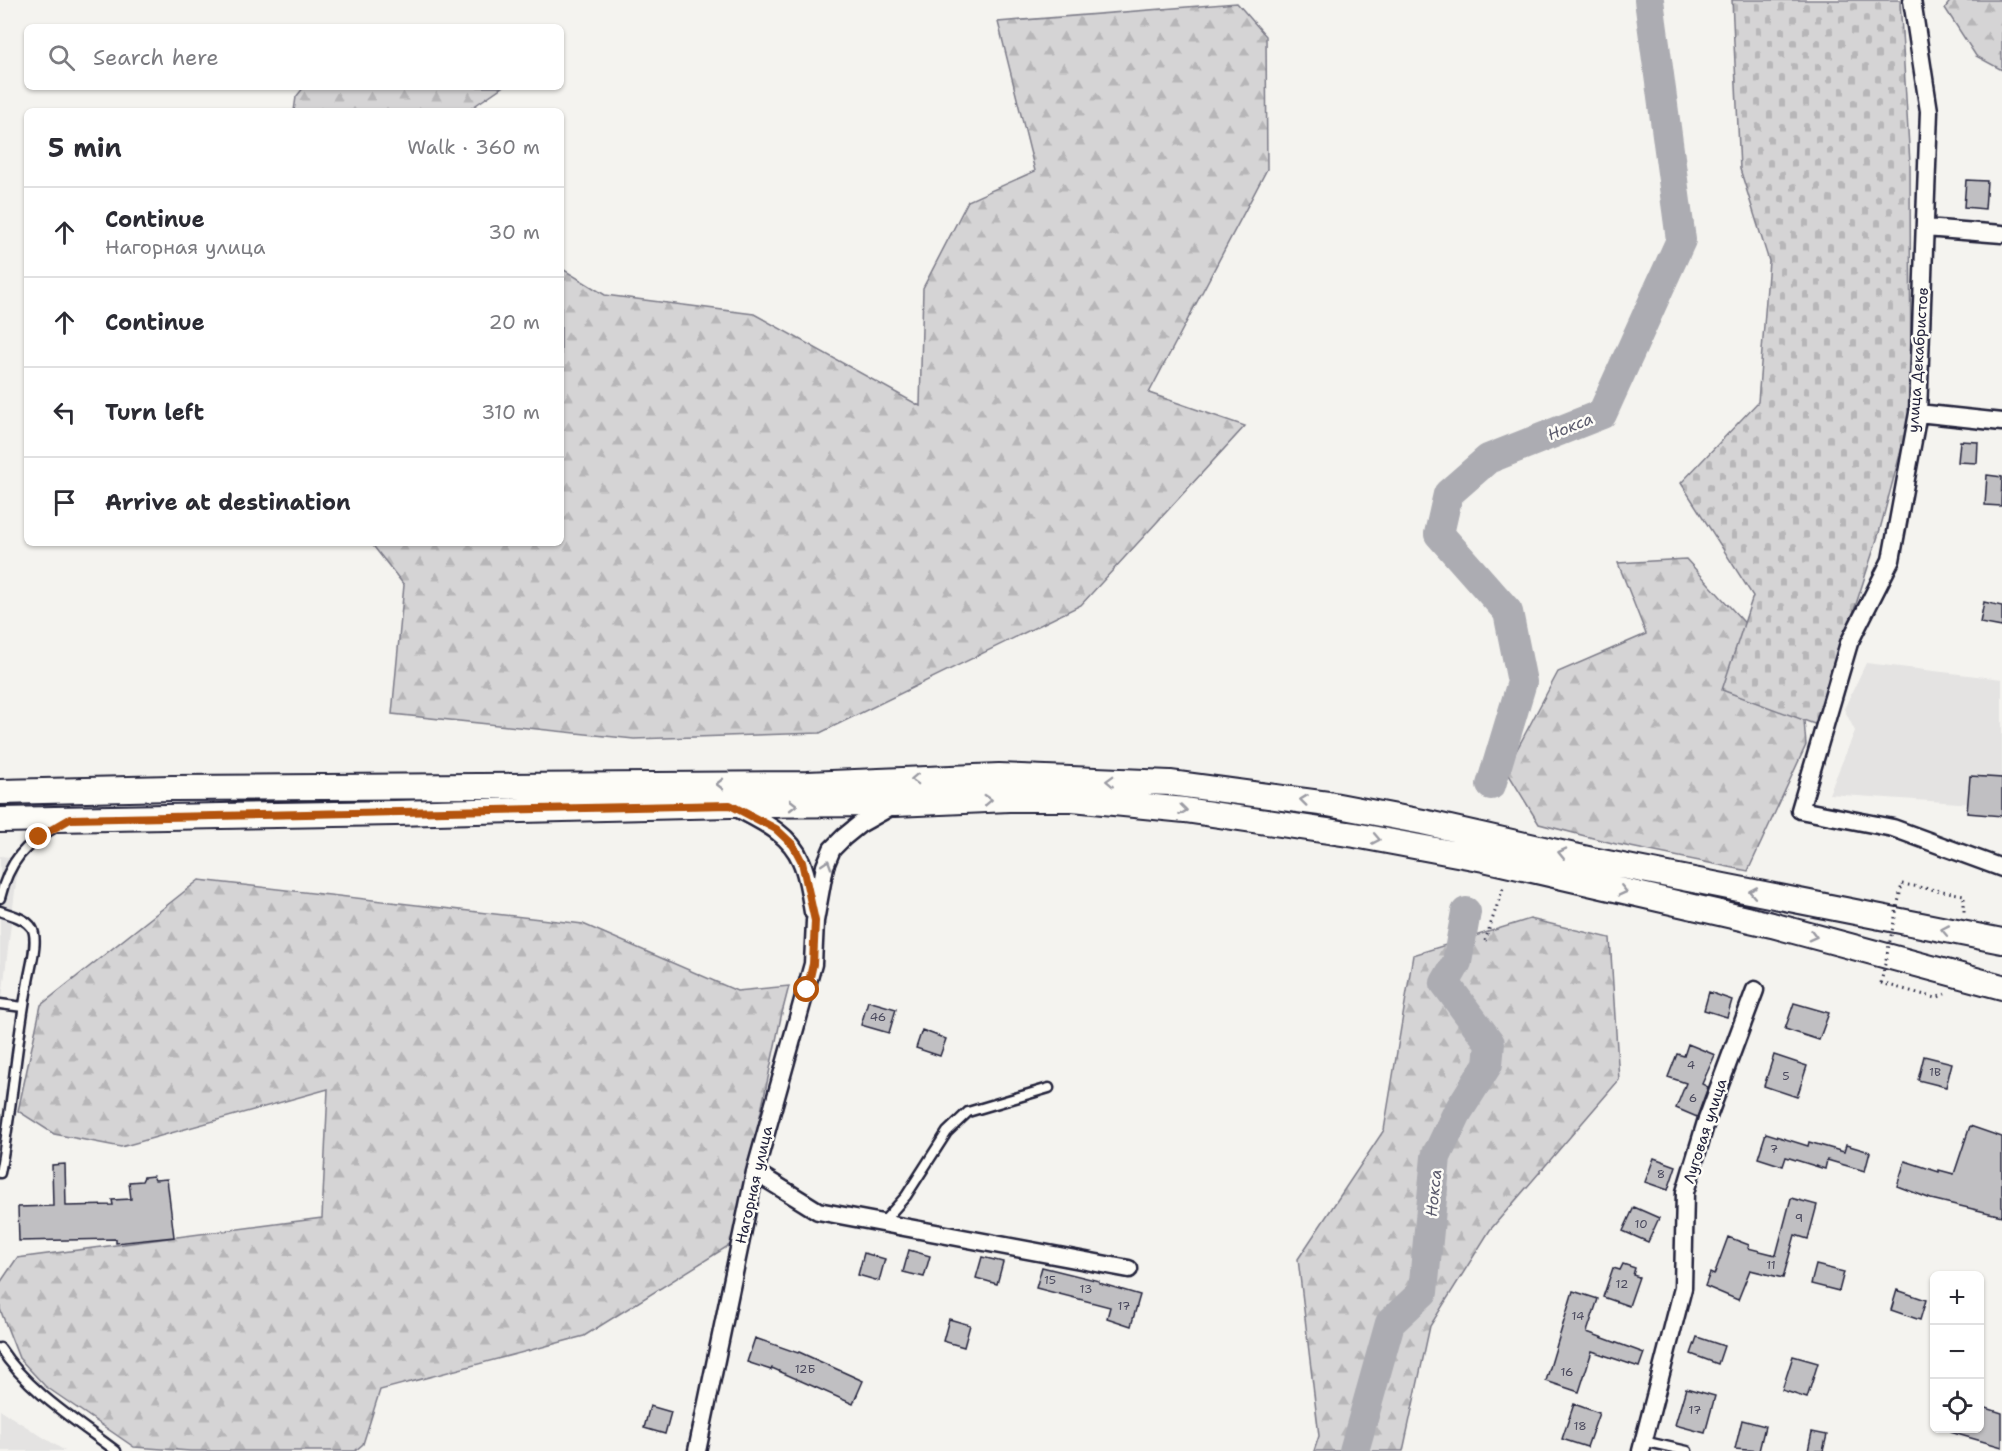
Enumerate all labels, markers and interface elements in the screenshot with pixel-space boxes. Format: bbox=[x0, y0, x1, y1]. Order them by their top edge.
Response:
search box bbox=[24, 24, 564, 90]
icon: search bbox=[45, 41, 78, 74]
text: Search here bbox=[93, 43, 219, 72]
text: 5 min bbox=[48, 130, 122, 165]
text: Walk · 360 m bbox=[407, 134, 540, 160]
text: Continue bbox=[105, 205, 205, 234]
icon: ahead bbox=[48, 216, 81, 249]
text: 30 m bbox=[488, 219, 540, 245]
text: Нагорная улица bbox=[105, 234, 265, 260]
street label: улица Декабристов bbox=[1903, 287, 1933, 433]
icon: ahead bbox=[48, 306, 81, 339]
text: Continue bbox=[105, 308, 205, 337]
text: 20 m bbox=[489, 309, 540, 335]
icon: left bbox=[48, 396, 81, 429]
text: Turn left bbox=[105, 398, 204, 427]
text: 310 m bbox=[481, 399, 540, 425]
water label: Нокса bbox=[1544, 408, 1596, 445]
icon: arrive bbox=[48, 486, 81, 519]
text: Arrive at destination bbox=[105, 488, 351, 517]
one-way arrow bbox=[911, 773, 920, 786]
one-way arrow bbox=[1106, 774, 1115, 787]
one-way arrow bbox=[716, 778, 725, 790]
one-way arrow bbox=[984, 793, 993, 806]
one-way arrow bbox=[1299, 795, 1308, 807]
one-way arrow bbox=[789, 799, 798, 811]
one-way arrow bbox=[1178, 803, 1187, 816]
route end bbox=[25, 823, 51, 849]
one-way arrow bbox=[1370, 832, 1380, 845]
one-way arrow bbox=[1557, 848, 1567, 861]
one-way arrow bbox=[820, 859, 832, 870]
one-way arrow bbox=[1618, 884, 1628, 897]
one-way arrow bbox=[1749, 886, 1759, 899]
one-way arrow bbox=[1940, 924, 1950, 937]
one-way arrow bbox=[1807, 929, 1818, 941]
route start bbox=[793, 976, 819, 1002]
house number: 46 bbox=[870, 1009, 886, 1025]
house number: 4 bbox=[1687, 1057, 1695, 1073]
house number: 1В bbox=[1929, 1064, 1941, 1080]
house number: 5 bbox=[1782, 1068, 1790, 1084]
street label: Луговая улица bbox=[1679, 1075, 1732, 1186]
house number: 6 bbox=[1689, 1090, 1697, 1106]
street label: Нагорная улица bbox=[731, 1124, 777, 1246]
house number: 7 bbox=[1770, 1141, 1778, 1157]
house number: 8 bbox=[1657, 1166, 1665, 1182]
water label: Нокса bbox=[1421, 1168, 1446, 1218]
house number: 9 bbox=[1795, 1210, 1803, 1226]
house number: 10 bbox=[1634, 1216, 1648, 1232]
house number: 11 bbox=[1766, 1257, 1776, 1273]
map controls bbox=[1930, 1271, 1984, 1433]
button: + bbox=[1930, 1271, 1984, 1325]
house number: 15 bbox=[1044, 1272, 1056, 1288]
house number: 12 bbox=[1616, 1276, 1628, 1292]
house number: 13 bbox=[1080, 1281, 1092, 1297]
house number: 17 bbox=[1118, 1298, 1130, 1314]
house number: 14 bbox=[1572, 1308, 1584, 1324]
button: − bbox=[1930, 1325, 1984, 1379]
house number: 12Б bbox=[795, 1361, 815, 1377]
house number: 16 bbox=[1560, 1364, 1574, 1380]
button: locate bbox=[1930, 1379, 1984, 1433]
house number: 17 bbox=[1689, 1402, 1701, 1418]
house number: 18 bbox=[1573, 1418, 1587, 1434]

